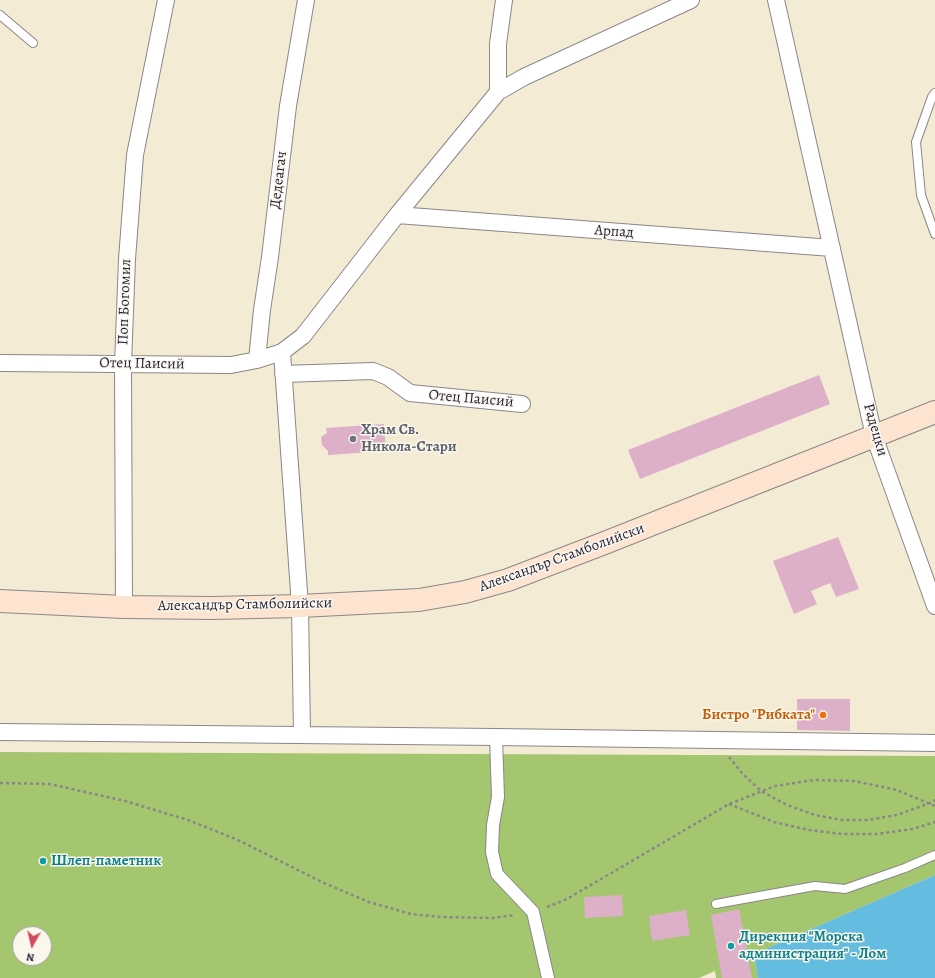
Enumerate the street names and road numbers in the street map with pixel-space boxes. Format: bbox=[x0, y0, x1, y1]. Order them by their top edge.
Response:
street label: Дедеагач bbox=[267, 150, 291, 210]
street label: Арпад bbox=[594, 222, 634, 242]
street label: Поп Богомил bbox=[115, 259, 135, 345]
street label: Отец Паисий bbox=[99, 354, 185, 374]
street label: Отец Паисий bbox=[428, 386, 514, 412]
street label: Радецки bbox=[859, 402, 891, 458]
street label: Александър Стамболийски bbox=[477, 520, 647, 596]
street label: Александър Стамболийски bbox=[158, 594, 332, 616]

